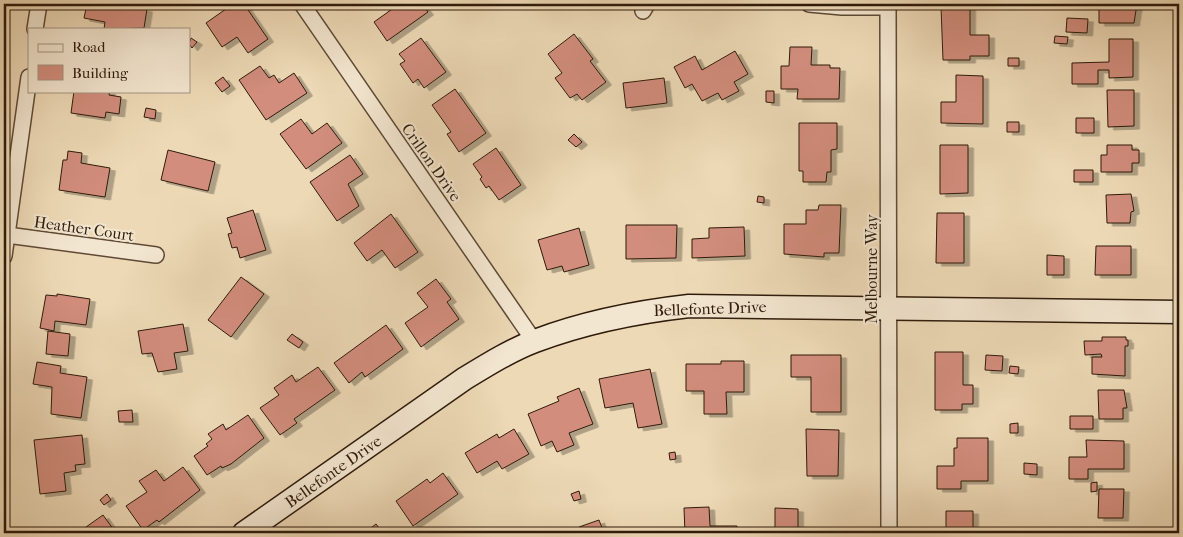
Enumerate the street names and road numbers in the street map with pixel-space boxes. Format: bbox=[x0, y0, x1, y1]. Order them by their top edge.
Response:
street label: Crillon Drive bbox=[398, 120, 465, 205]
street label: Heather Court bbox=[33, 212, 136, 245]
street label: Melbourne Way bbox=[862, 214, 881, 324]
street label: Bellefonte Drive bbox=[653, 297, 767, 320]
street label: Bellefonte Drive bbox=[281, 431, 385, 512]

